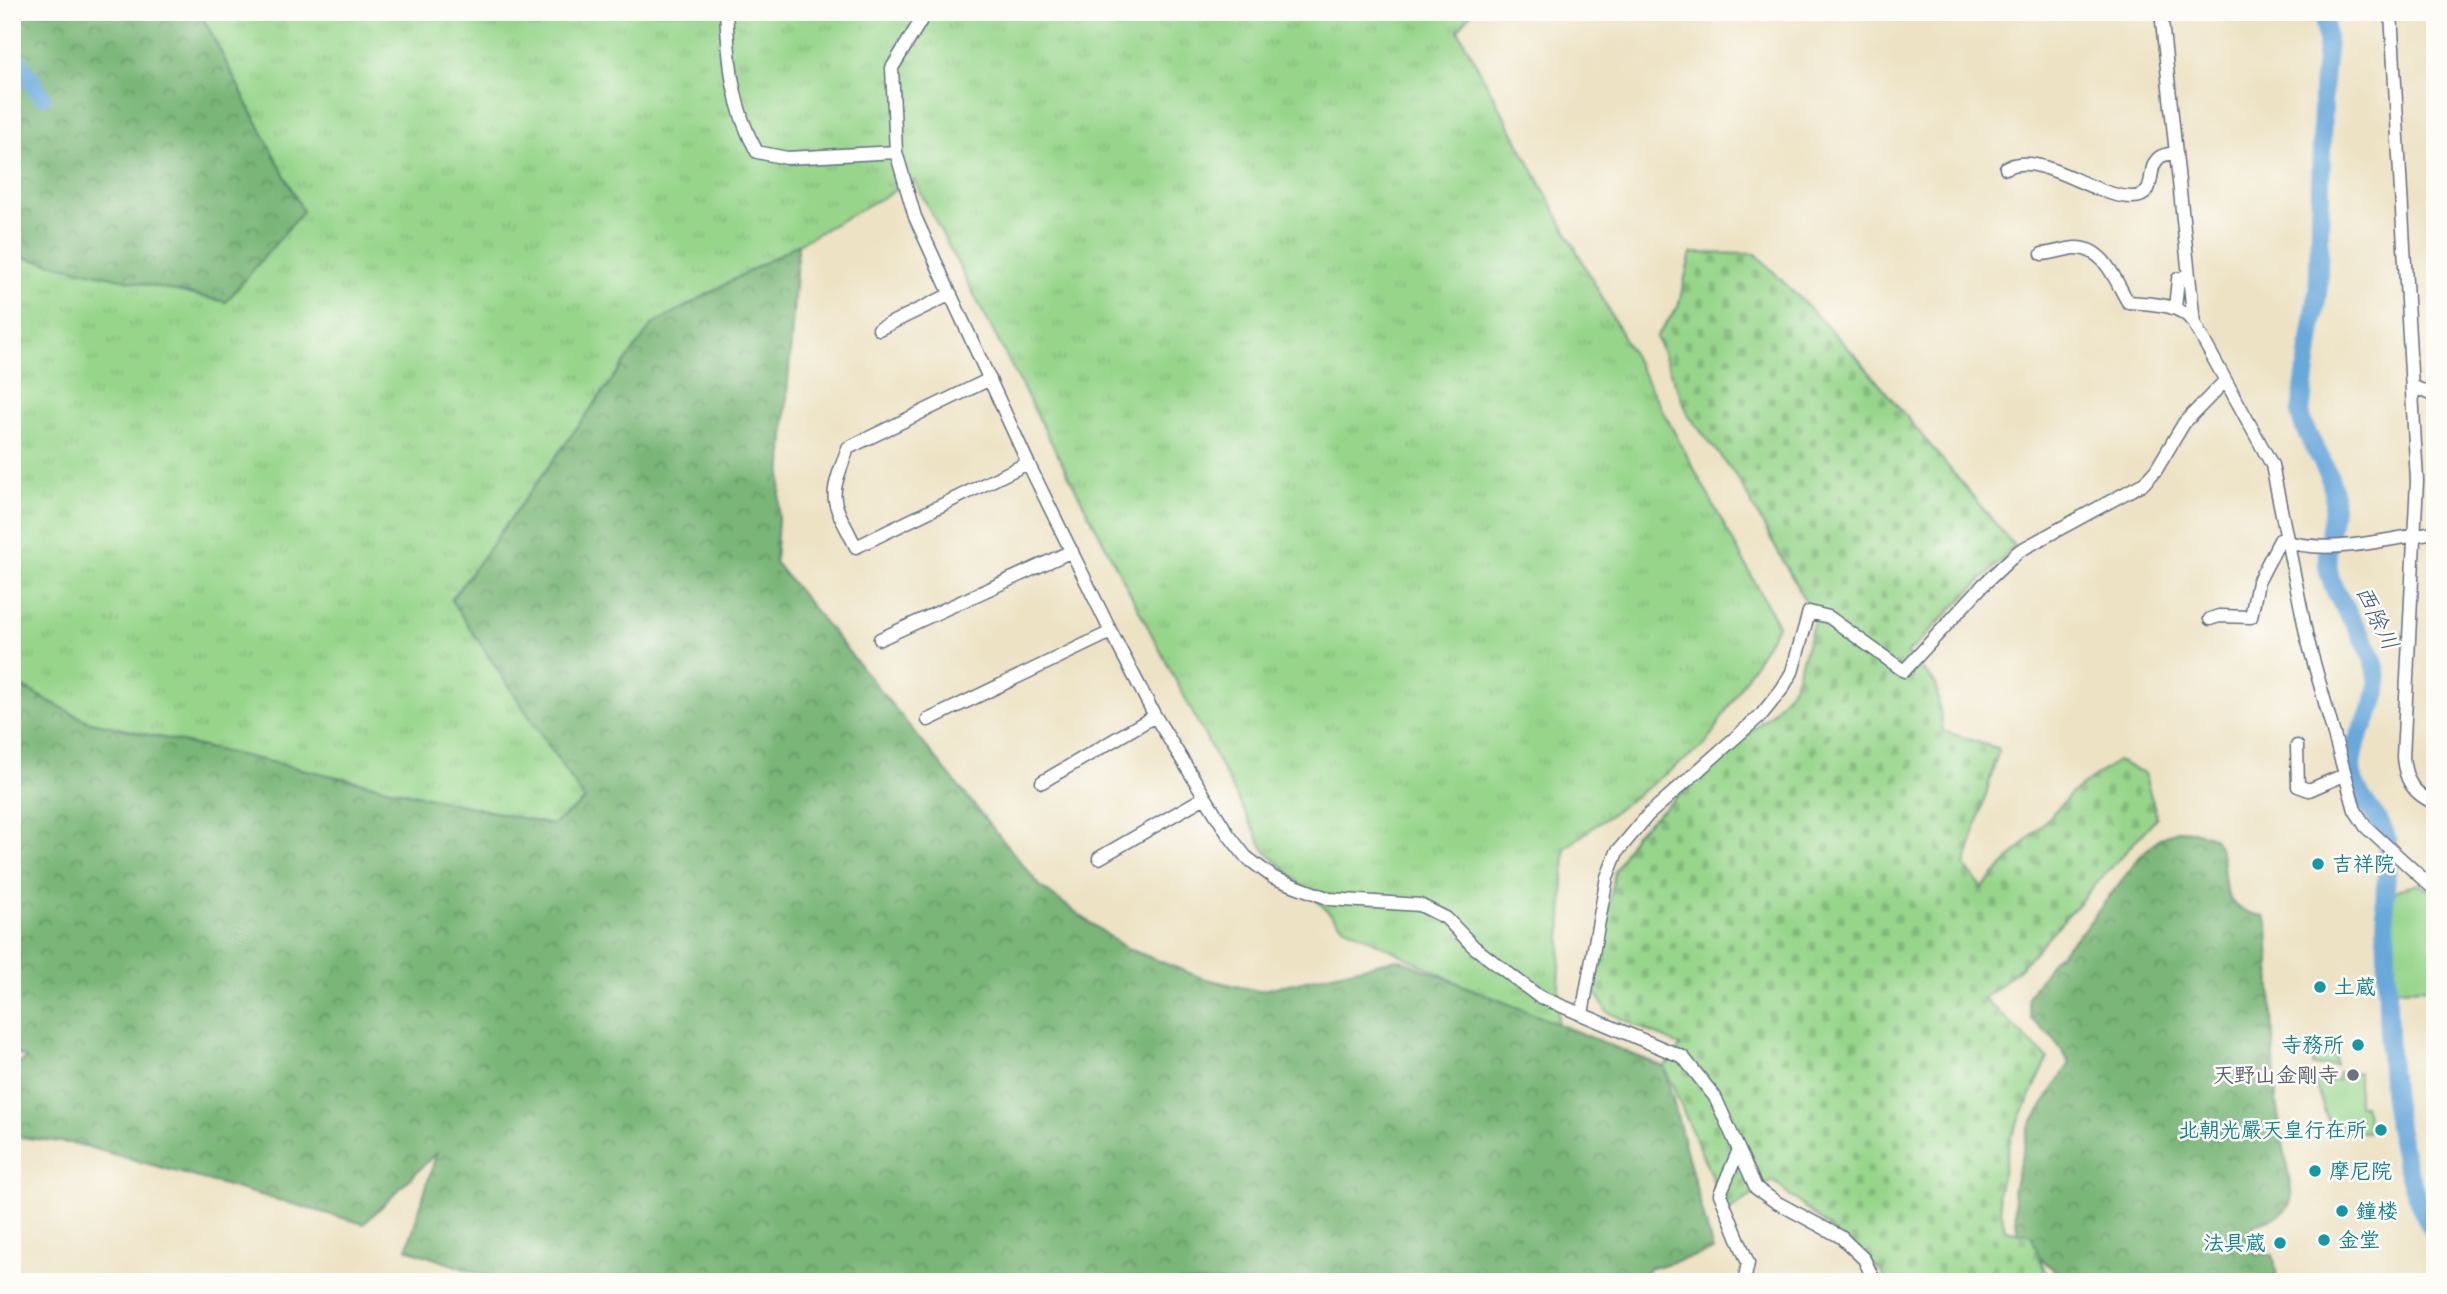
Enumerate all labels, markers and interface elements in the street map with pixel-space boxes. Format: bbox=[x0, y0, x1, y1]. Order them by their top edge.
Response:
water label: 西除川 bbox=[2350, 581, 2404, 655]
place label: 吉祥院 bbox=[2332, 852, 2395, 876]
marker: 吉祥院 bbox=[2310, 856, 2326, 872]
place label: 土蔵 bbox=[2334, 975, 2376, 999]
marker: 土蔵 bbox=[2312, 979, 2328, 995]
place label: 寺務所 bbox=[2281, 1033, 2344, 1057]
marker: 寺務所 bbox=[2350, 1037, 2366, 1053]
place label: 天野山金剛寺 bbox=[2213, 1063, 2339, 1087]
marker: 天野山金剛寺 bbox=[2345, 1067, 2361, 1083]
place label: 北朝光嚴天皇行在所 bbox=[2178, 1118, 2367, 1142]
marker: 北朝光嚴天皇行在所 bbox=[2373, 1122, 2389, 1138]
place label: 摩尼院 bbox=[2329, 1159, 2392, 1183]
marker: 摩尼院 bbox=[2307, 1163, 2323, 1179]
place label: 鐘楼 bbox=[2356, 1199, 2398, 1223]
marker: 鐘楼 bbox=[2334, 1203, 2350, 1219]
place label: 金堂 bbox=[2338, 1228, 2380, 1252]
place label: 法具蔵 bbox=[2203, 1231, 2266, 1255]
marker: 金堂 bbox=[2316, 1232, 2332, 1248]
marker: 法具蔵 bbox=[2272, 1235, 2288, 1251]

